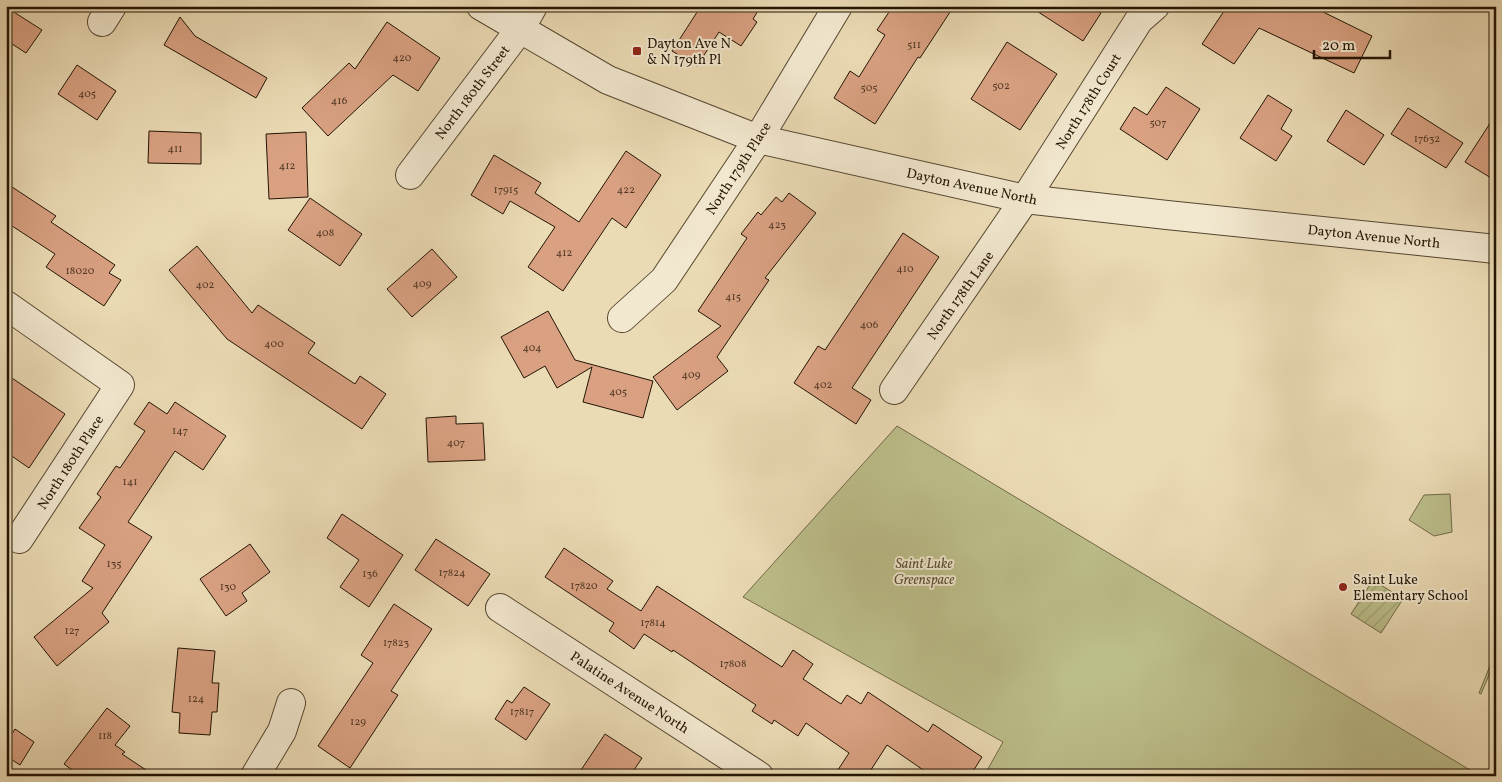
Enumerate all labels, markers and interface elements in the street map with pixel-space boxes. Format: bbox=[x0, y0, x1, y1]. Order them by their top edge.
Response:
scale bar bbox=[1314, 28, 1391, 60]
place label: Dayton Ave N & N 179th Pl bbox=[647, 35, 731, 70]
text: 20 m bbox=[1322, 36, 1355, 57]
house number: 511 bbox=[907, 38, 921, 53]
street label: North 180th Street bbox=[431, 42, 515, 144]
marker: Dayton Ave N & N 179th Pl bbox=[631, 45, 643, 57]
street label: North 178th Court bbox=[1052, 50, 1127, 153]
house number: 420 bbox=[393, 51, 412, 66]
house number: 502 bbox=[992, 79, 1010, 94]
house number: 505 bbox=[861, 81, 877, 96]
house number: 405 bbox=[78, 87, 96, 102]
house number: 416 bbox=[331, 94, 348, 109]
house number: 507 bbox=[1149, 116, 1167, 131]
street label: North 179th Place bbox=[702, 118, 777, 219]
house number: 17632 bbox=[1414, 132, 1440, 147]
house number: 411 bbox=[167, 142, 183, 157]
house number: 412 bbox=[279, 159, 295, 174]
street label: Dayton Avenue North bbox=[905, 164, 1039, 211]
house number: 17915 bbox=[494, 183, 518, 198]
house number: 422 bbox=[617, 183, 635, 198]
house number: 423 bbox=[768, 218, 786, 233]
street label: Dayton Avenue North bbox=[1307, 221, 1441, 254]
house number: 408 bbox=[316, 226, 335, 241]
house number: 412 bbox=[556, 246, 572, 261]
street label: North 178th Lane bbox=[923, 247, 999, 344]
house number: 410 bbox=[896, 262, 914, 277]
house number: 18020 bbox=[66, 264, 95, 279]
house number: 409 bbox=[413, 277, 432, 292]
house number: 402 bbox=[196, 278, 215, 293]
house number: 415 bbox=[725, 290, 741, 305]
house number: 406 bbox=[860, 318, 879, 333]
house number: 400 bbox=[264, 337, 284, 352]
house number: 404 bbox=[522, 341, 542, 356]
house number: 409 bbox=[682, 368, 701, 383]
house number: 402 bbox=[814, 378, 833, 393]
house number: 405 bbox=[609, 385, 627, 400]
street label: North 180th Place bbox=[34, 412, 109, 514]
house number: 147 bbox=[172, 424, 188, 439]
house number: 407 bbox=[447, 436, 465, 451]
house number: 141 bbox=[122, 475, 138, 490]
park label: Saint Luke Greenspace bbox=[894, 555, 954, 590]
house number: 135 bbox=[106, 557, 122, 572]
house number: 17824 bbox=[438, 566, 466, 581]
house number: 136 bbox=[362, 567, 378, 582]
place label: Saint Luke Elementary School bbox=[1353, 571, 1468, 606]
house number: 17820 bbox=[570, 579, 598, 594]
house number: 130 bbox=[220, 580, 237, 595]
marker: Saint Luke Elementary School bbox=[1337, 581, 1349, 593]
house number: 17814 bbox=[640, 616, 666, 631]
house number: 127 bbox=[64, 624, 80, 639]
house number: 17823 bbox=[383, 636, 409, 651]
street label: Palatine Avenue North bbox=[566, 648, 692, 739]
house number: 17808 bbox=[719, 657, 747, 672]
house number: 124 bbox=[188, 692, 205, 707]
house number: 17817 bbox=[510, 705, 534, 720]
house number: 129 bbox=[350, 715, 366, 730]
house number: 118 bbox=[98, 729, 112, 744]

